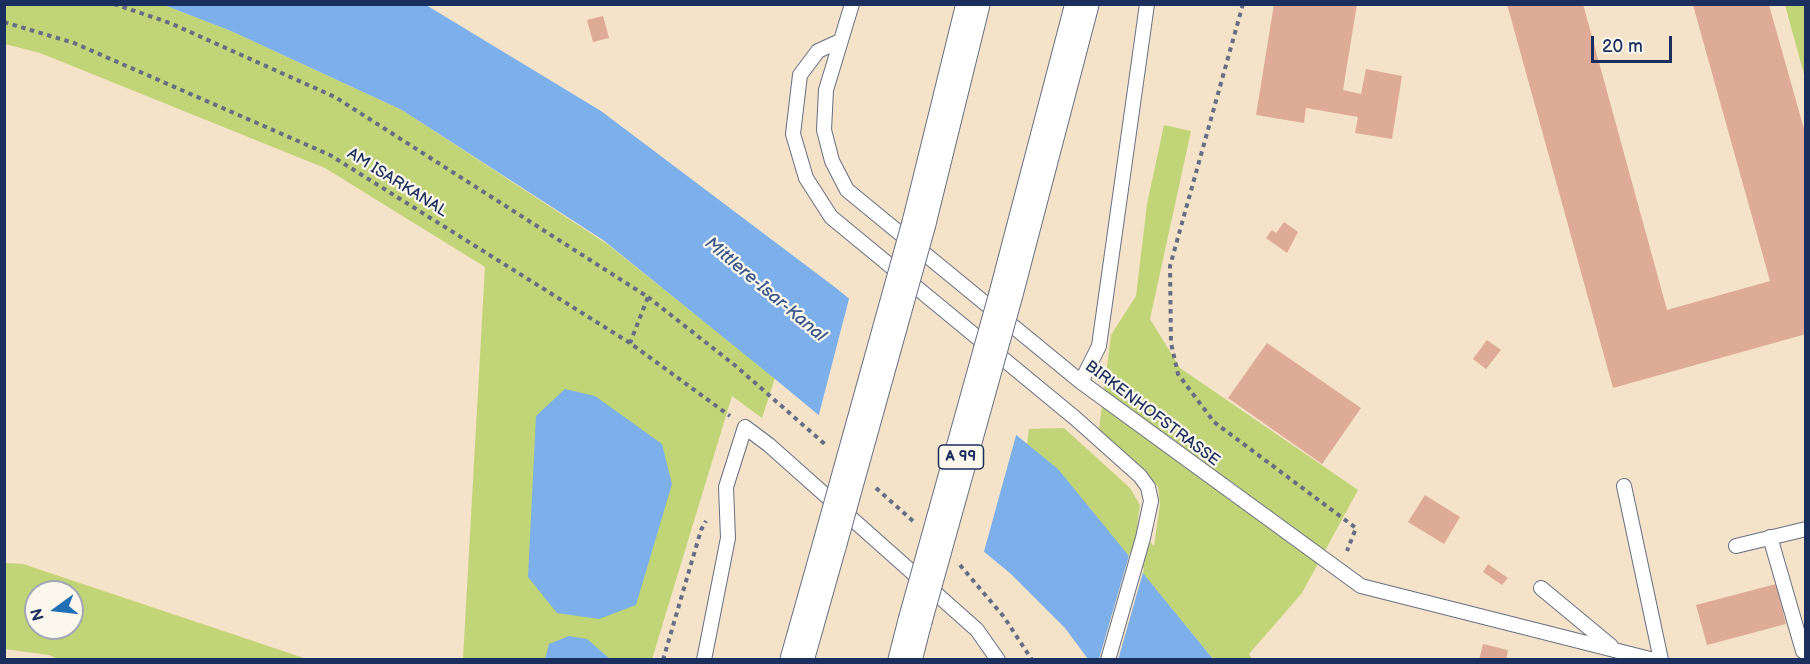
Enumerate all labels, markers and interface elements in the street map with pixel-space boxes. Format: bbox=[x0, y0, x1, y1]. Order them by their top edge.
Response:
scale bar bbox=[1594, 24, 1675, 62]
text: 20 m bbox=[1602, 36, 1643, 57]
street label: AM ISARKANAL bbox=[343, 144, 451, 222]
water label: Mittlere-Isar-Kanal bbox=[700, 233, 830, 347]
street label: BIRKENHOFSTRASSE bbox=[1081, 357, 1223, 471]
road number: A 99 bbox=[938, 445, 984, 469]
north arrow bbox=[24, 580, 84, 640]
text: N bbox=[27, 606, 49, 623]

